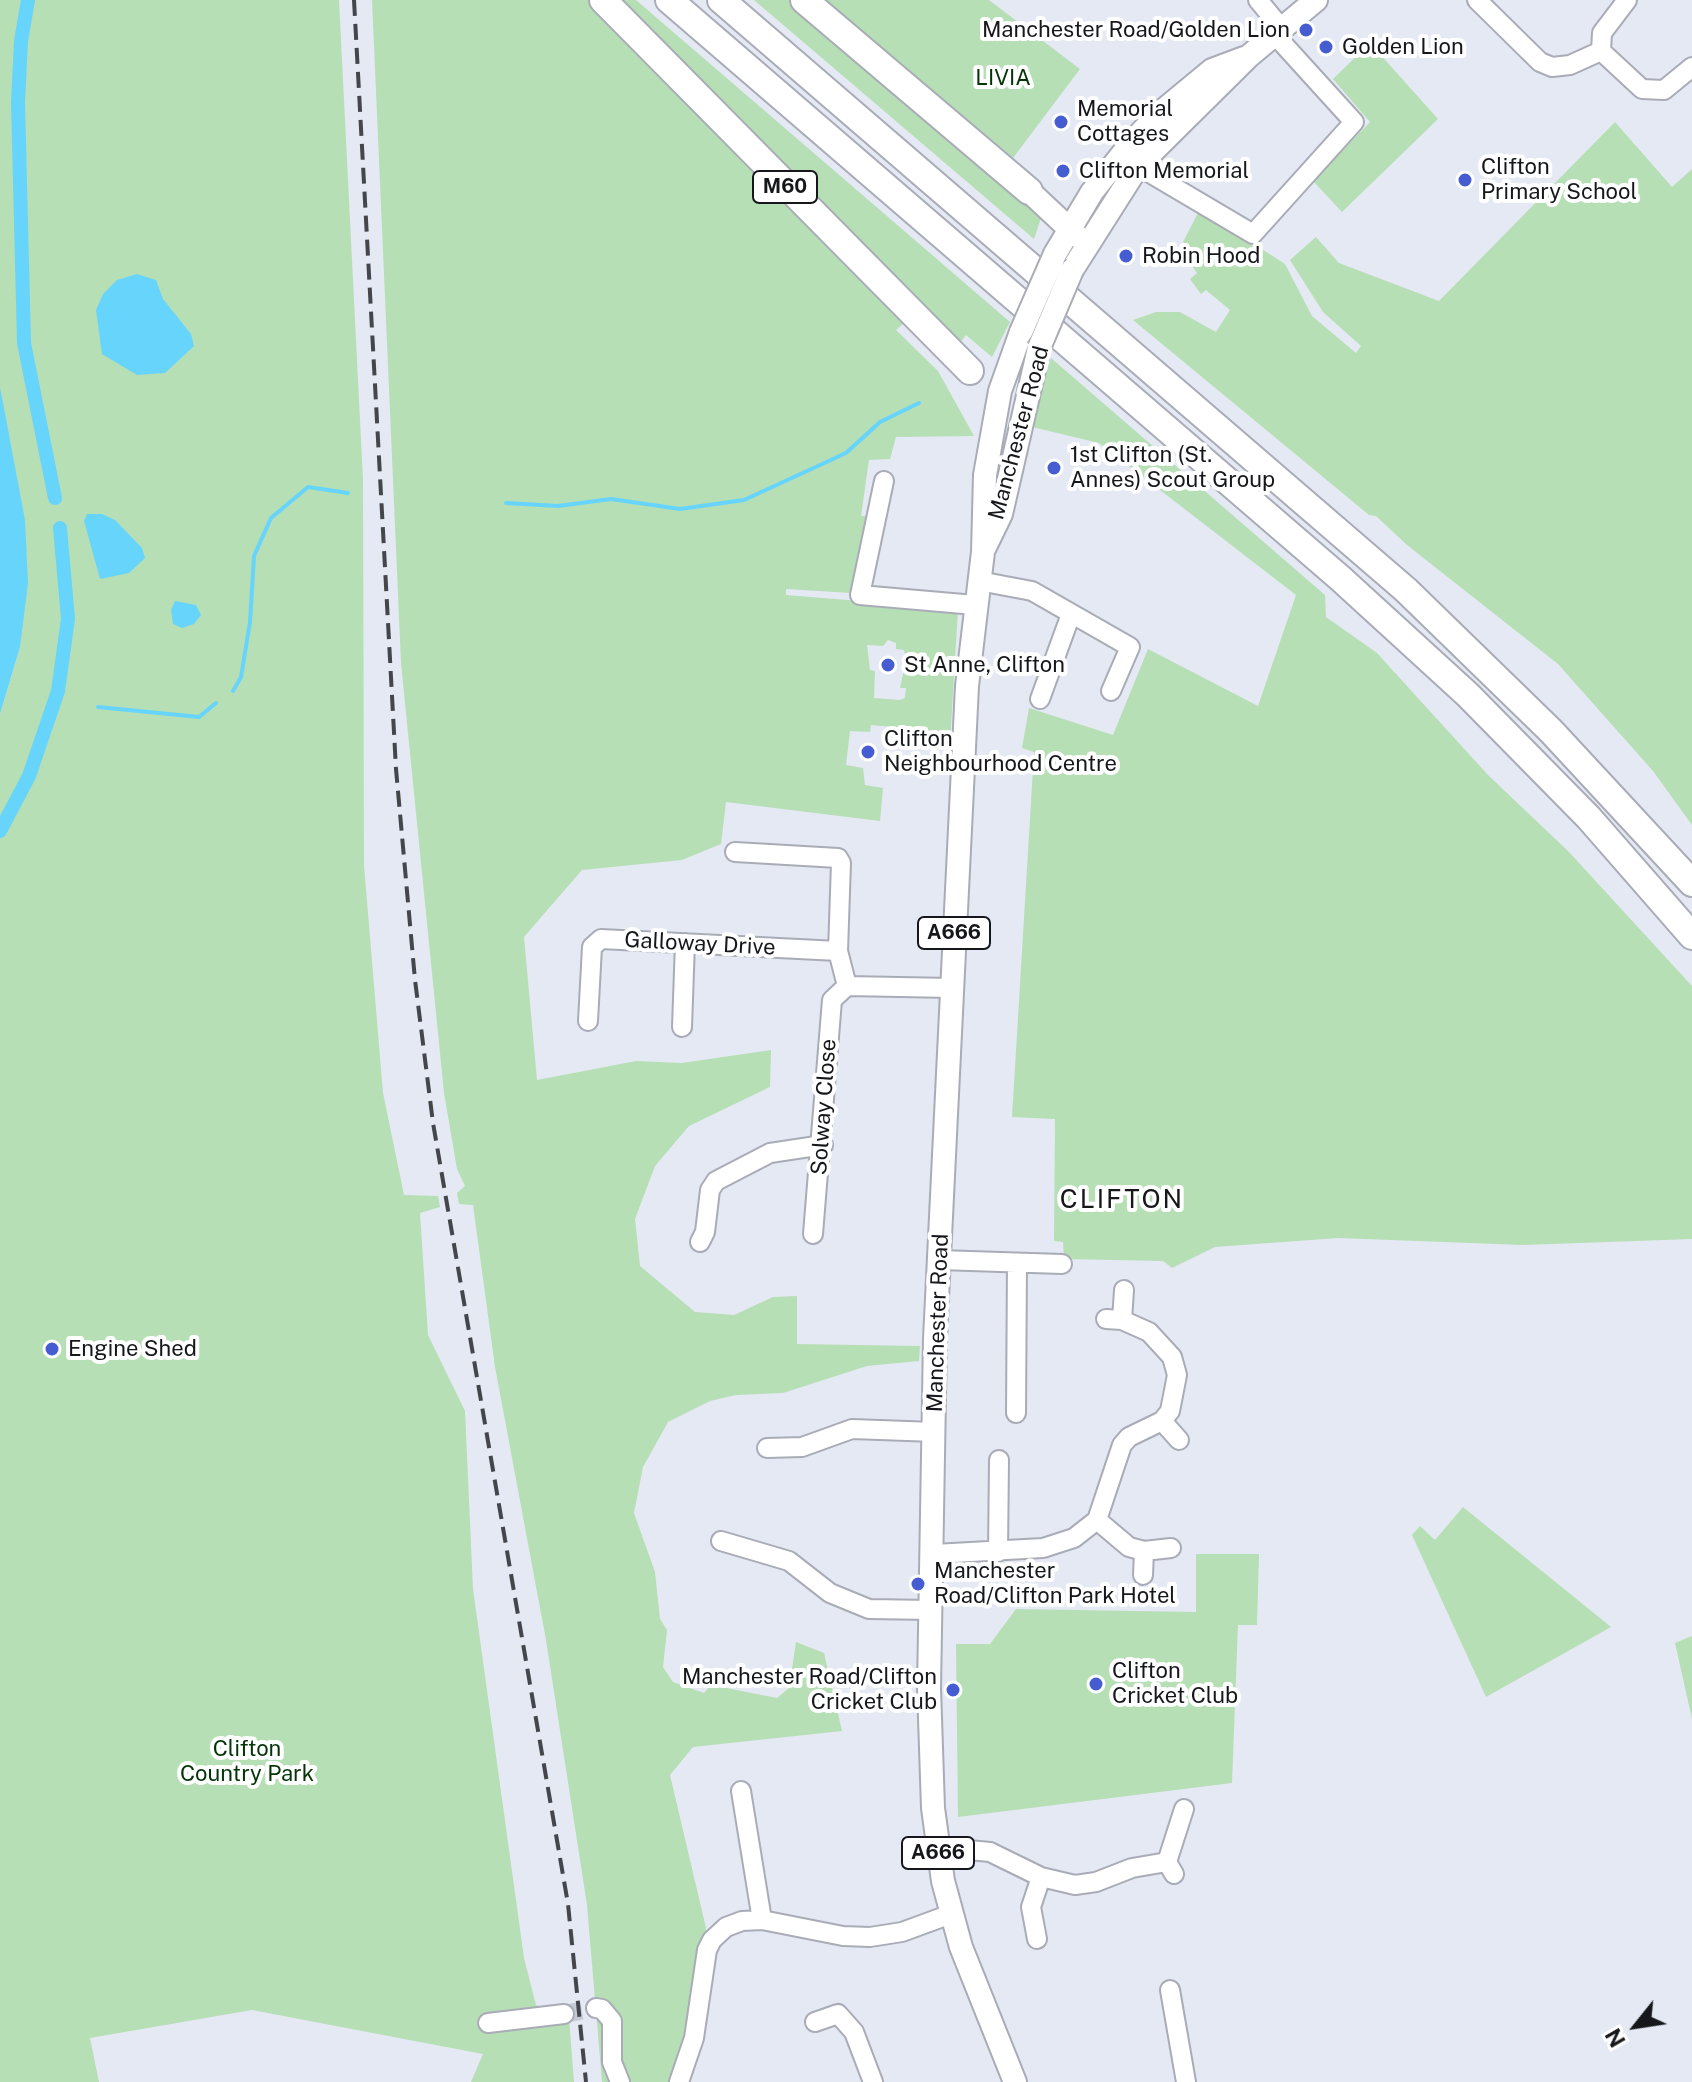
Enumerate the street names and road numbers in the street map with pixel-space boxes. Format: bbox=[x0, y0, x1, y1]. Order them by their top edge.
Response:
road number: M60 bbox=[753, 171, 817, 203]
street label: Manchester Road bbox=[983, 343, 1055, 523]
road number: A666 bbox=[918, 917, 990, 949]
street label: Galloway Drive bbox=[624, 927, 776, 961]
street label: Solway Close bbox=[806, 1038, 842, 1176]
street label: Manchester Road bbox=[922, 1233, 954, 1413]
road number: A666 bbox=[902, 1837, 974, 1869]

